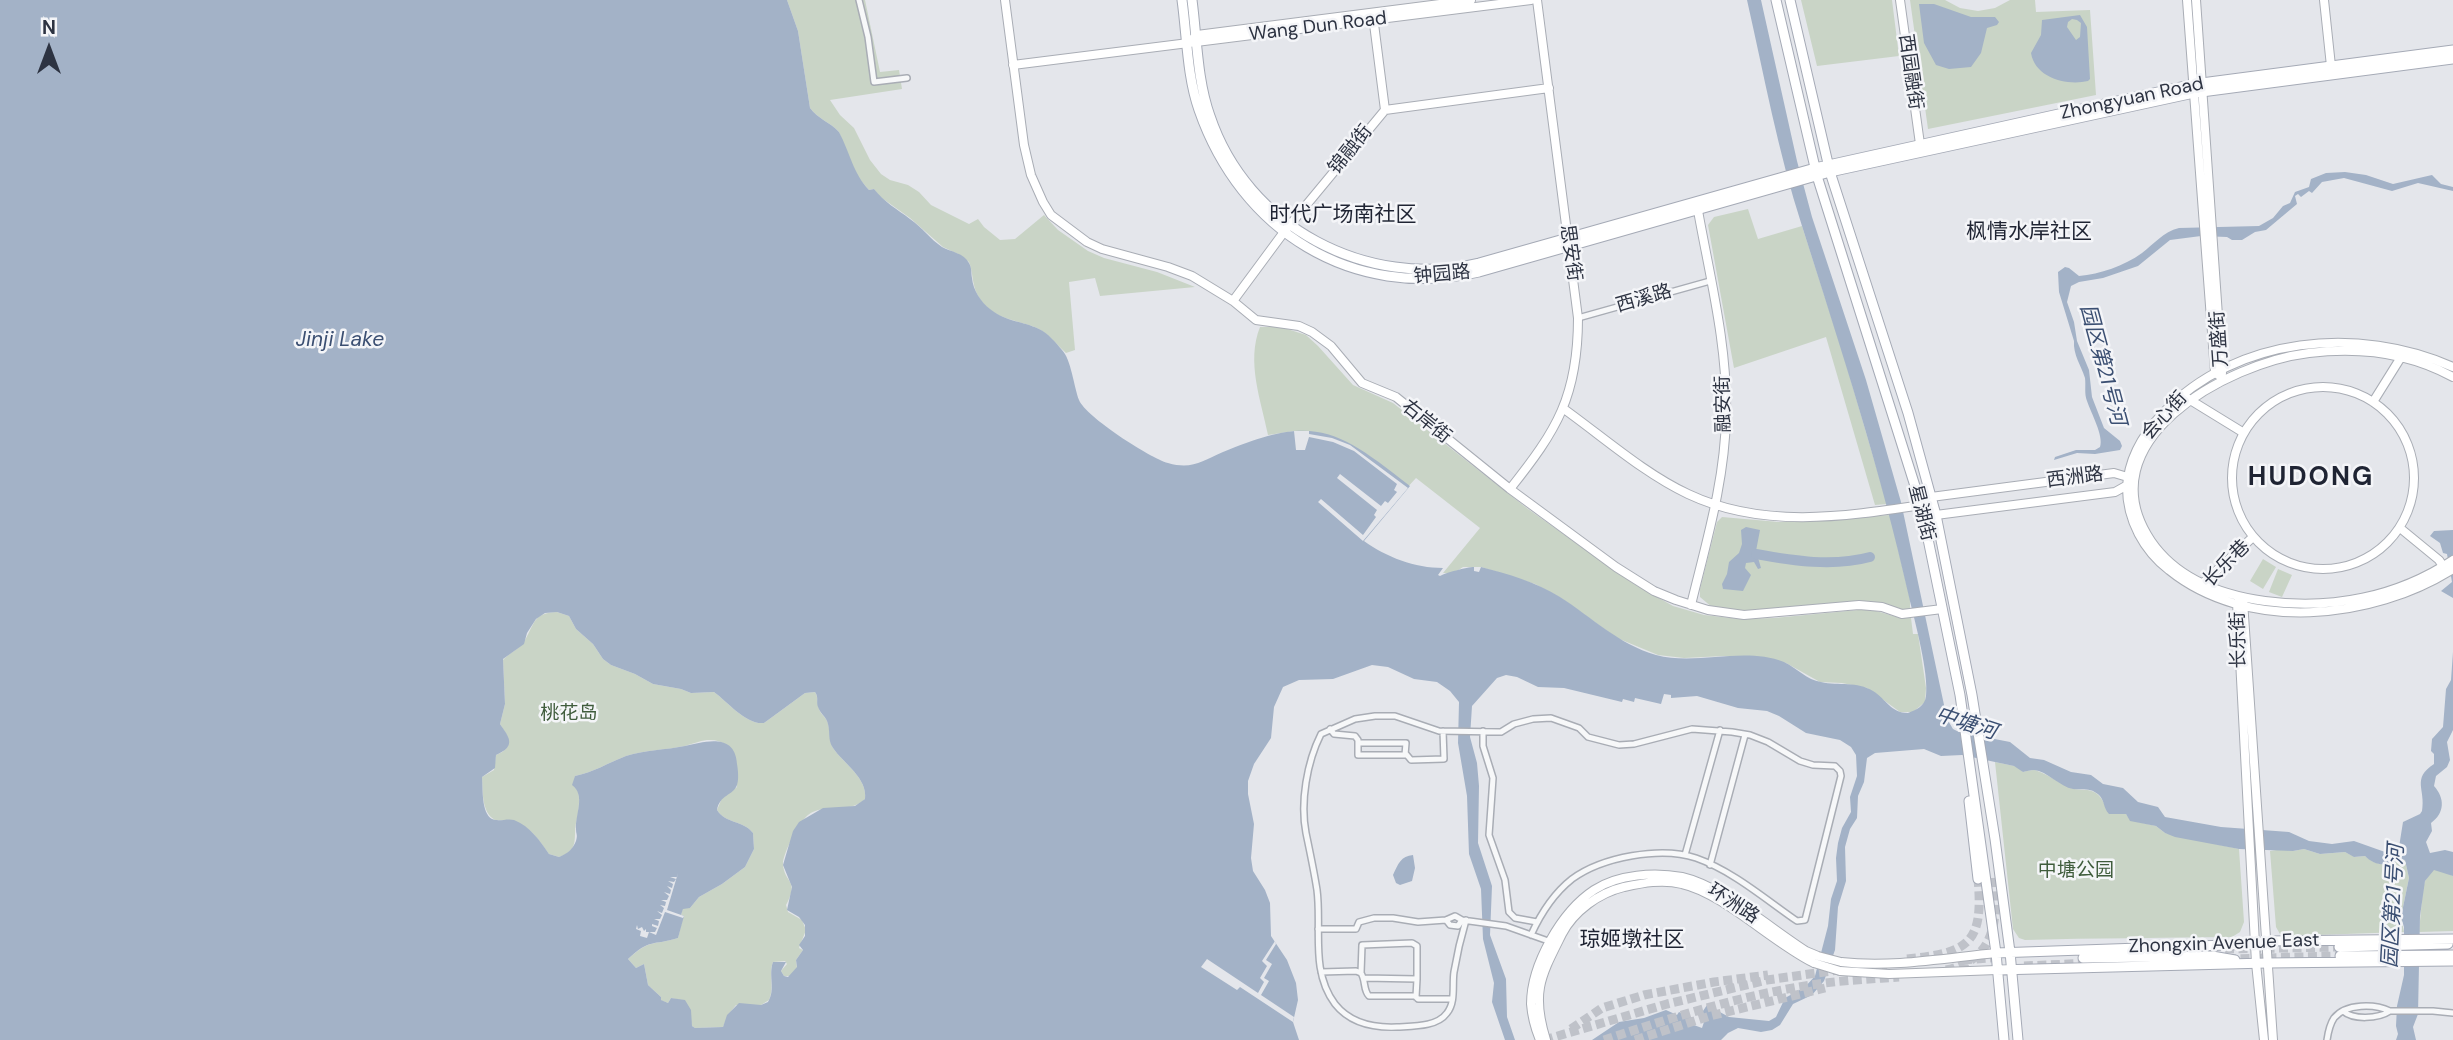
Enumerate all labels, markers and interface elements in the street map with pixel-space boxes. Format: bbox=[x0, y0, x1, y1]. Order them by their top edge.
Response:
street label: Wang Dun Road bbox=[1248, 7, 1388, 47]
north arrow bbox=[14, 14, 84, 84]
text: N bbox=[42, 15, 56, 40]
street label: 西园融街 bbox=[1893, 33, 1927, 111]
street label: Zhongyuan Road bbox=[2058, 73, 2206, 125]
street label: 锦融街 bbox=[1324, 121, 1378, 179]
district label: 时代广场南社区 bbox=[1270, 202, 1416, 228]
district label: 枫情水岸社区 bbox=[1966, 219, 2092, 245]
street label: 思安街 bbox=[1555, 223, 1585, 283]
street label: 钟园路 bbox=[1413, 261, 1471, 289]
street label: 西溪路 bbox=[1613, 280, 1675, 318]
water label: 园区第21号河 bbox=[2074, 302, 2130, 428]
street label: 万盛街 bbox=[2207, 310, 2233, 368]
water label: Jinji Lake bbox=[296, 327, 384, 353]
street label: 融安街 bbox=[1712, 375, 1736, 433]
street label: 会心街 bbox=[2137, 387, 2193, 445]
street label: 右岸街 bbox=[1397, 395, 1455, 449]
district label: HUDONG bbox=[2249, 462, 2373, 494]
street label: 西洲路 bbox=[2045, 463, 2105, 493]
street label: 星湖街 bbox=[1903, 483, 1939, 543]
street label: 长乐巷 bbox=[2199, 536, 2255, 592]
street label: 长乐街 bbox=[2227, 611, 2251, 669]
water label: 中塘河 bbox=[1932, 702, 2000, 746]
park label: 桃花岛 bbox=[541, 703, 597, 725]
water label: 园区第21号河 bbox=[2378, 843, 2410, 969]
park label: 中塘公园 bbox=[2038, 860, 2114, 882]
street label: 环洲路 bbox=[1703, 879, 1763, 929]
district label: 琼姬墩社区 bbox=[1580, 927, 1684, 953]
street label: Zhongxin Avenue East bbox=[2128, 929, 2320, 959]

